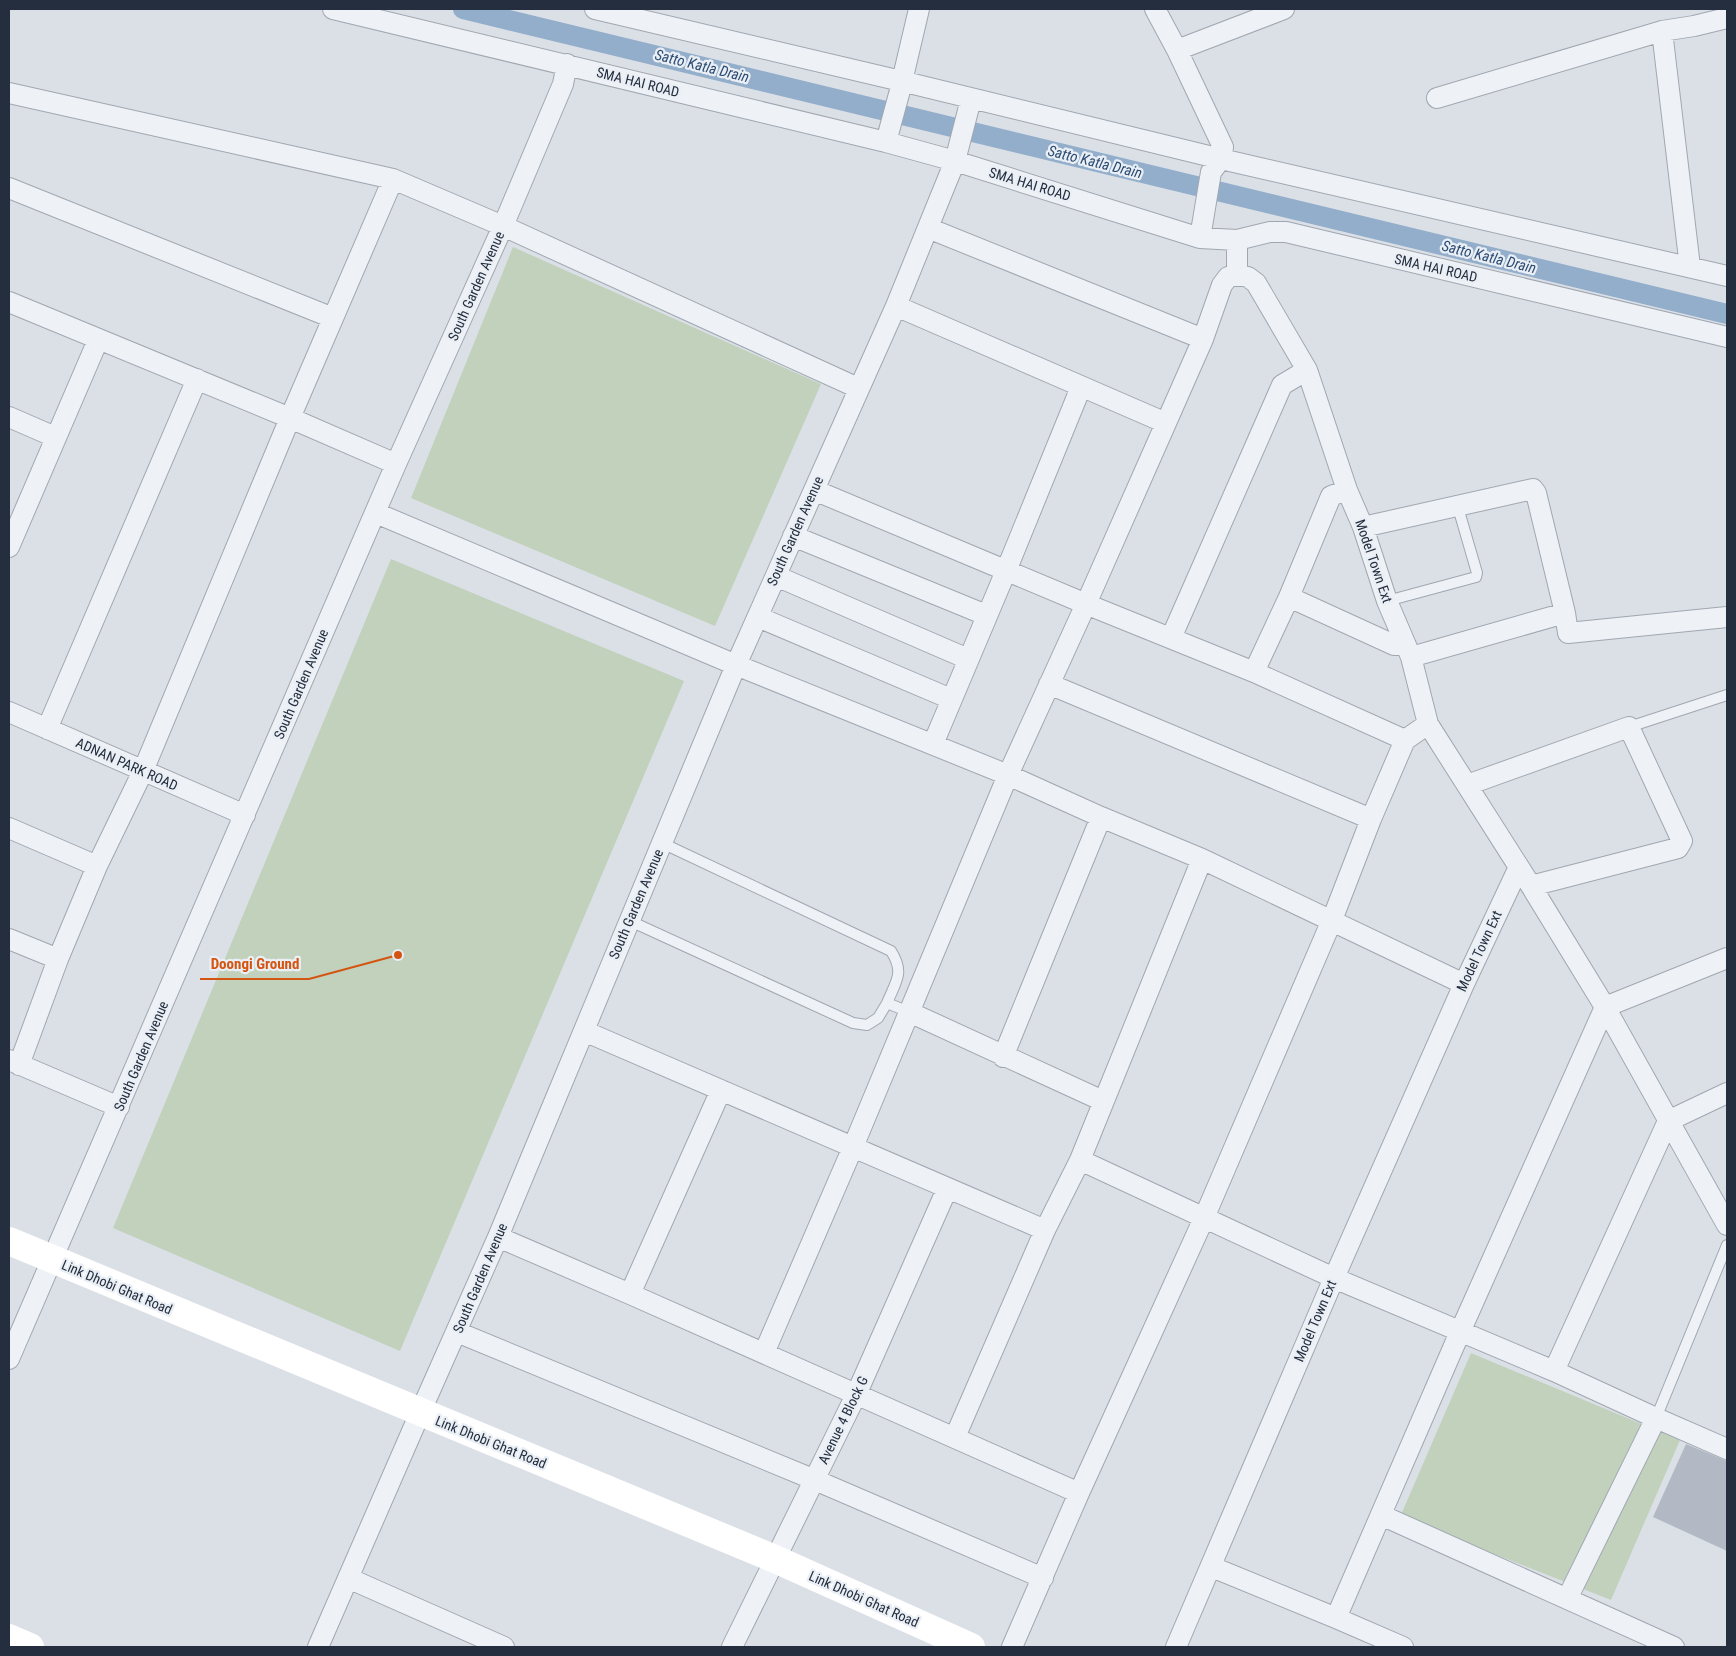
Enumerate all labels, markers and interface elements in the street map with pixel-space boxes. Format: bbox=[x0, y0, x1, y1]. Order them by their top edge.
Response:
water label: Satto Katla Drain bbox=[653, 46, 751, 86]
street label: SMA HAI ROAD bbox=[595, 64, 681, 100]
water label: Satto Katla Drain bbox=[1046, 142, 1144, 182]
street label: SMA HAI ROAD bbox=[987, 164, 1073, 204]
street label: South Garden Avenue bbox=[445, 228, 508, 343]
water label: Satto Katla Drain bbox=[1440, 237, 1538, 277]
street label: SMA HAI ROAD bbox=[1393, 251, 1479, 285]
street label: South Garden Avenue bbox=[764, 473, 827, 588]
street label: Model Town Ext bbox=[1352, 517, 1396, 605]
street label: South Garden Avenue bbox=[271, 626, 332, 741]
street label: ADNAN PARK ROAD bbox=[74, 734, 180, 794]
street label: South Garden Avenue bbox=[606, 846, 667, 961]
street label: Model Town Ext bbox=[1453, 908, 1505, 994]
callout: Doongi Ground bbox=[200, 949, 309, 979]
text: Doongi Ground bbox=[211, 955, 299, 973]
street label: South Garden Avenue bbox=[111, 998, 172, 1113]
street label: South Garden Avenue bbox=[450, 1220, 511, 1335]
street label: Link Dhobi Ghat Road bbox=[59, 1256, 175, 1318]
street label: Model Town Ext bbox=[1291, 1278, 1339, 1364]
street label: Avenue 4 Block G bbox=[815, 1373, 871, 1467]
street label: Link Dhobi Ghat Road bbox=[433, 1412, 549, 1472]
street label: Link Dhobi Ghat Road bbox=[807, 1568, 921, 1630]

